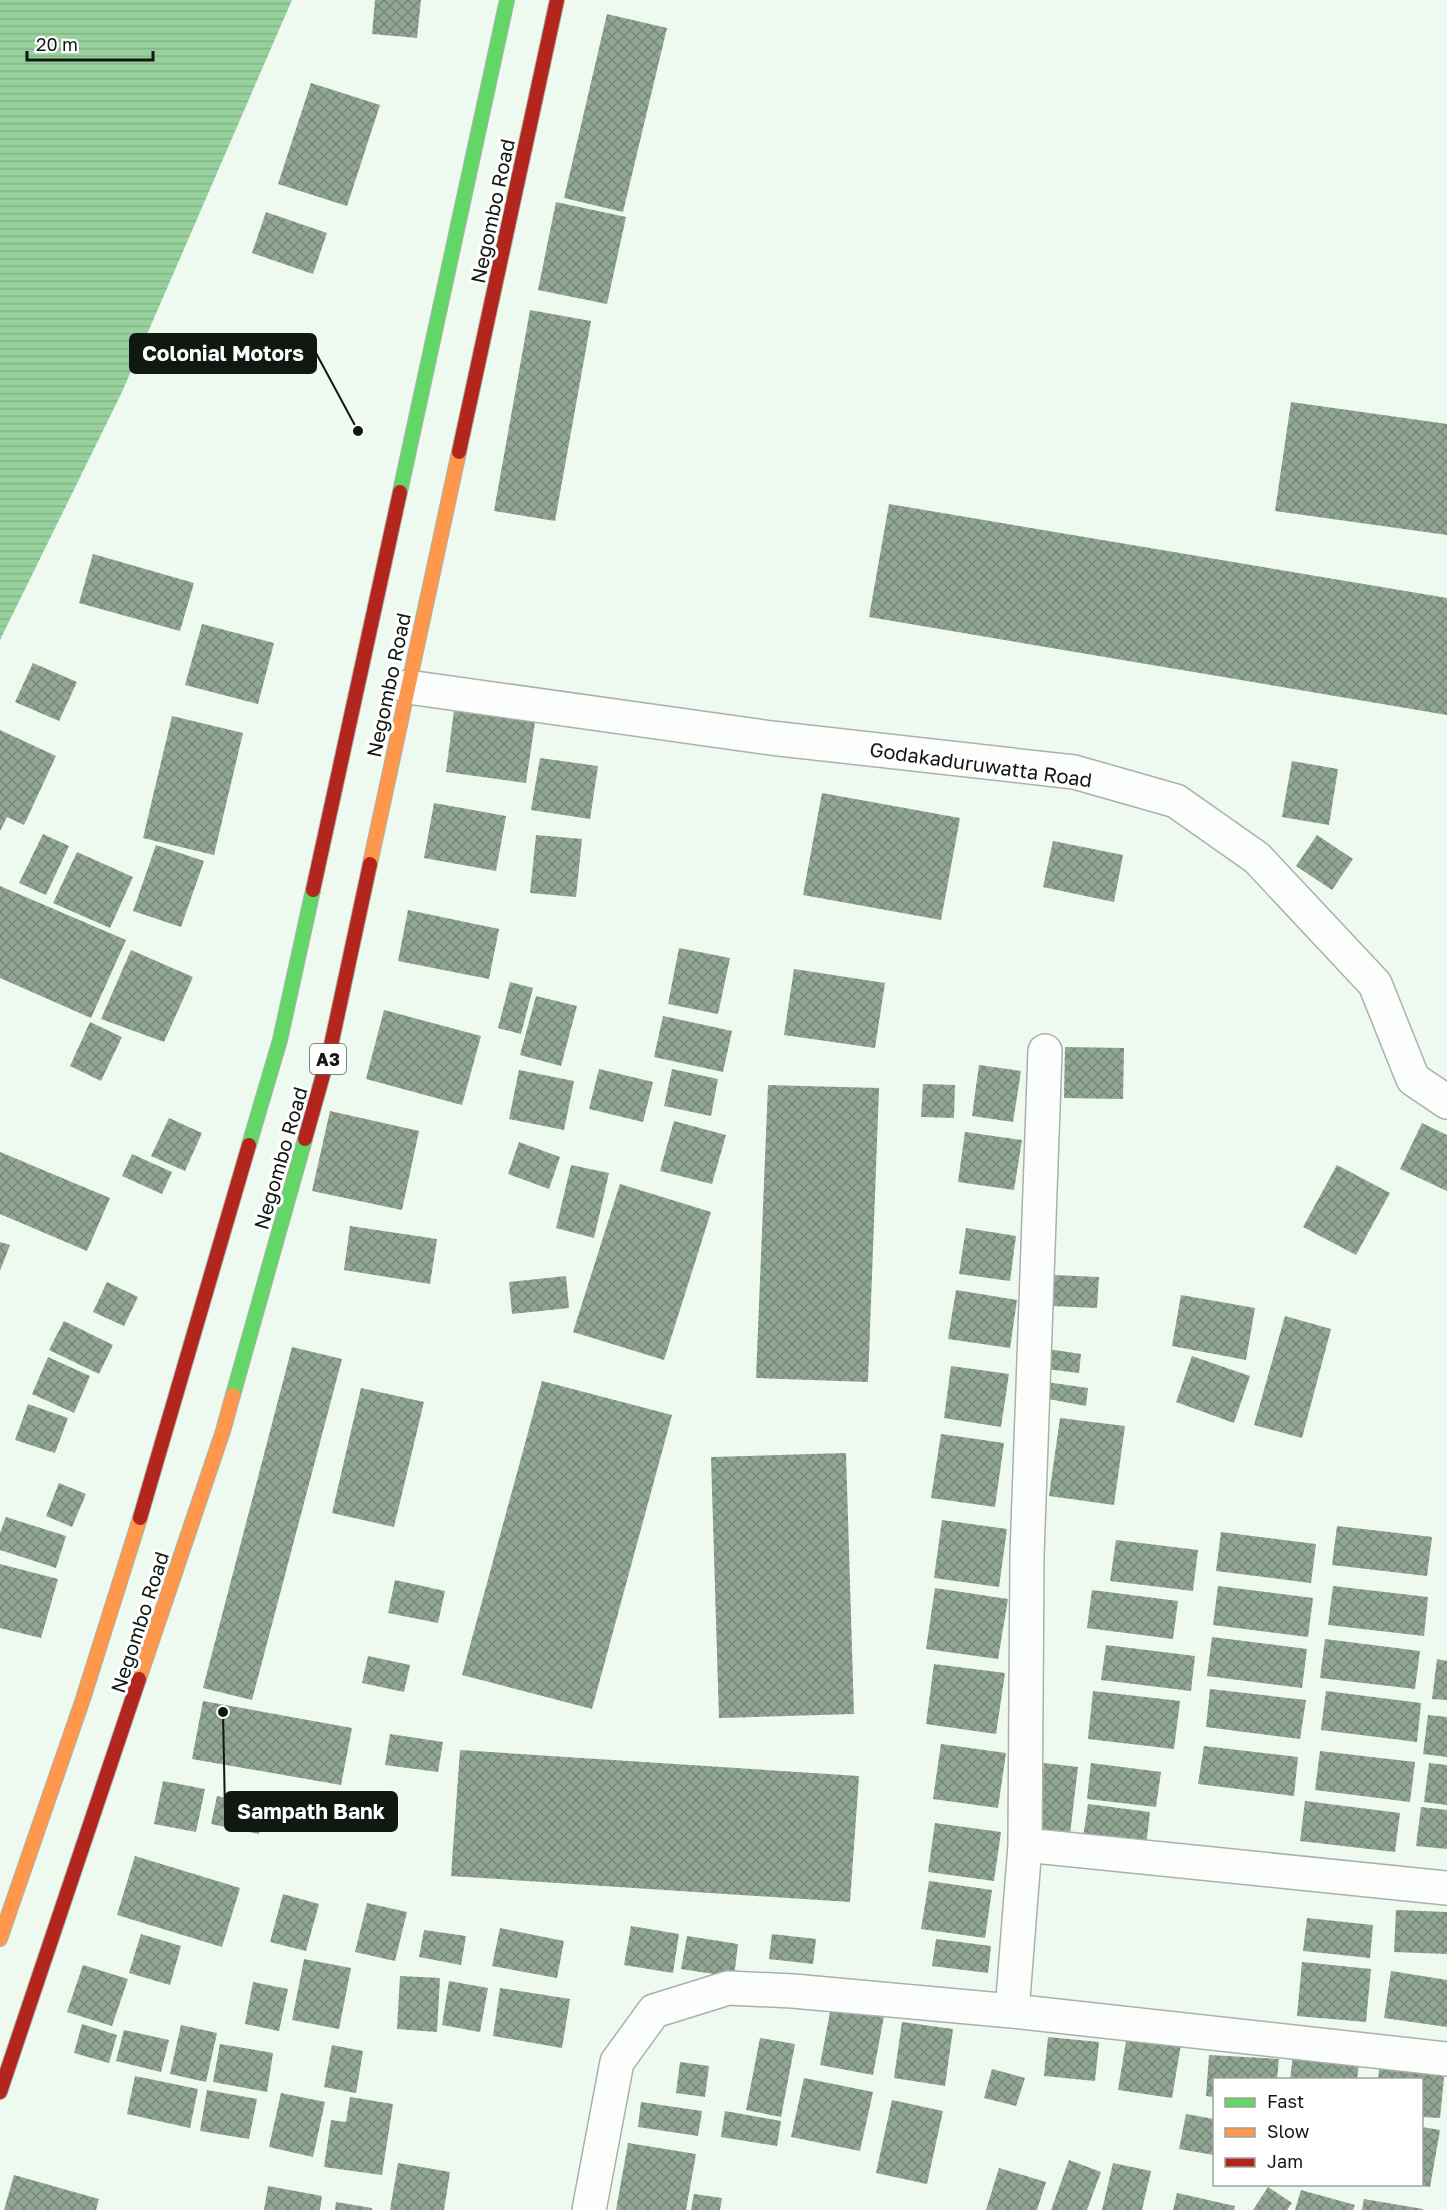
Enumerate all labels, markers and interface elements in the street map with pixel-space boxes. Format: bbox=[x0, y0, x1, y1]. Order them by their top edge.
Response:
scale bar bbox=[27, 24, 153, 62]
text: 20 m bbox=[36, 33, 78, 55]
street label: Negombo Road bbox=[465, 137, 519, 285]
callout: Colonial Motors bbox=[130, 334, 316, 373]
text: Colonial Motors bbox=[142, 340, 304, 366]
street label: Negombo Road bbox=[361, 611, 415, 759]
street label: Godakaduruwatta Road bbox=[868, 737, 1094, 791]
road number: A3 bbox=[310, 1044, 346, 1074]
street label: Negombo Road bbox=[248, 1084, 312, 1232]
street label: Negombo Road bbox=[105, 1548, 173, 1696]
callout: Sampath Bank bbox=[225, 1792, 397, 1831]
text: Sampath Bank bbox=[237, 1798, 385, 1824]
legend bbox=[1213, 2078, 1423, 2186]
text: Fast bbox=[1267, 2090, 1304, 2112]
text: Slow bbox=[1267, 2120, 1310, 2142]
text: Jam bbox=[1267, 2150, 1303, 2172]

